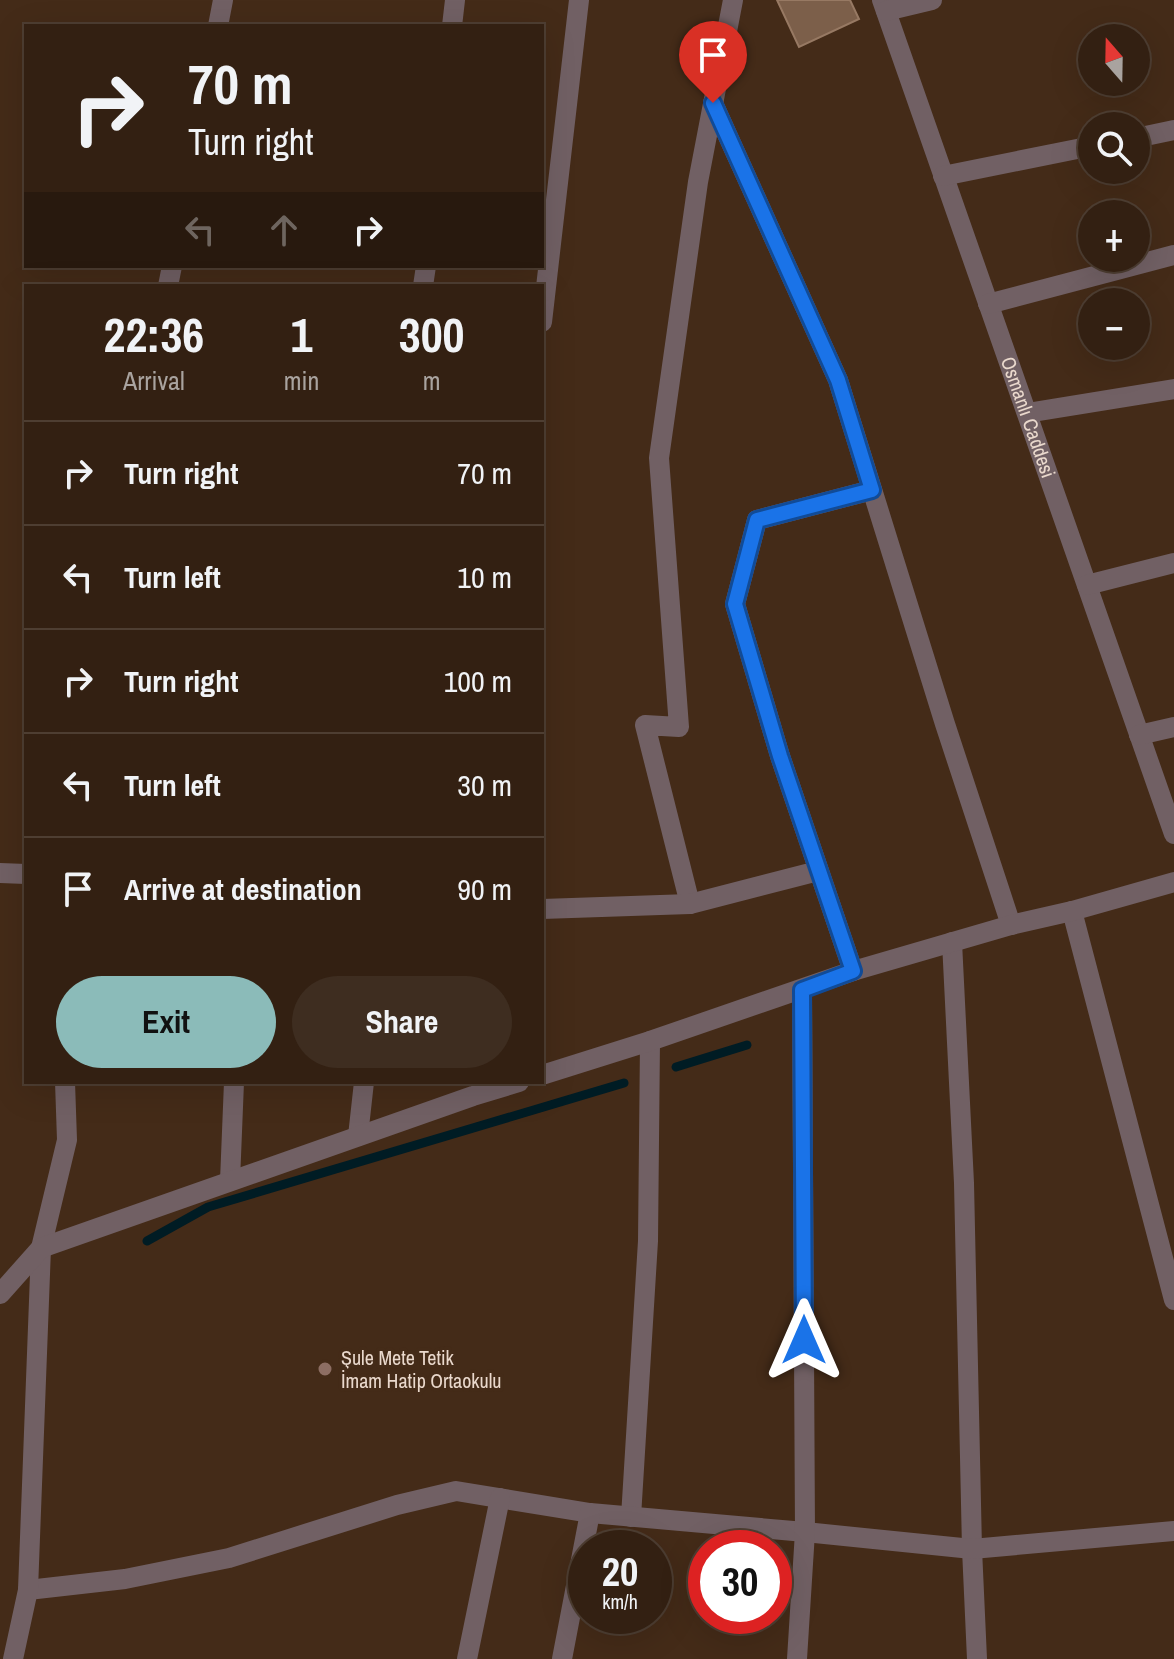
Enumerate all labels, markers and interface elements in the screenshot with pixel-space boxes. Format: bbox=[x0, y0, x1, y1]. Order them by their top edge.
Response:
pin bbox=[679, 21, 747, 103]
north arrow bbox=[1078, 24, 1150, 96]
map controls bbox=[1078, 24, 1150, 360]
icon: arrive bbox=[691, 33, 735, 77]
text: 70 m bbox=[188, 46, 293, 121]
icon: right bbox=[56, 56, 160, 160]
button: search bbox=[1078, 112, 1150, 184]
text: Turn right bbox=[188, 118, 313, 166]
button: + bbox=[1078, 200, 1150, 272]
icon: left bbox=[178, 208, 222, 252]
icon: ahead bbox=[262, 208, 306, 252]
icon: right bbox=[346, 208, 390, 252]
button: − bbox=[1078, 288, 1150, 360]
text: 22:36 bbox=[104, 302, 204, 367]
text: 1 bbox=[291, 302, 312, 367]
text: 300 bbox=[399, 302, 464, 367]
street label: Osmanlı Caddesi bbox=[995, 353, 1062, 481]
text: Arrival bbox=[123, 363, 185, 398]
text: min bbox=[284, 363, 319, 398]
text: m bbox=[423, 363, 441, 398]
icon: right bbox=[56, 451, 100, 495]
text: Turn right bbox=[124, 453, 238, 493]
text: 70 m bbox=[457, 453, 512, 493]
icon: left bbox=[56, 555, 100, 599]
text: Turn left bbox=[124, 557, 221, 597]
text: 10 m bbox=[457, 557, 512, 597]
icon: right bbox=[56, 659, 100, 703]
text: Turn right bbox=[124, 661, 238, 701]
text: 100 m bbox=[444, 661, 512, 701]
icon: left bbox=[56, 763, 100, 807]
text: Turn left bbox=[124, 765, 221, 805]
text: 30 m bbox=[457, 765, 512, 805]
icon: arrive bbox=[56, 867, 100, 911]
text: Arrive at destination bbox=[124, 869, 362, 909]
text: 90 m bbox=[457, 869, 512, 909]
button: Exit bbox=[56, 976, 276, 1068]
button: Share bbox=[292, 976, 512, 1068]
position arrow bbox=[762, 1298, 846, 1382]
place label: Şule Mete Tetik İmam Hatip Ortaokulu bbox=[341, 1344, 501, 1394]
marker: Şule Mete Tetik İmam Hatip Ortaokulu bbox=[316, 1360, 334, 1378]
speed limit sign: 30 bbox=[688, 1530, 792, 1634]
text: 20 bbox=[602, 1545, 638, 1598]
text: km/h bbox=[602, 1588, 638, 1615]

